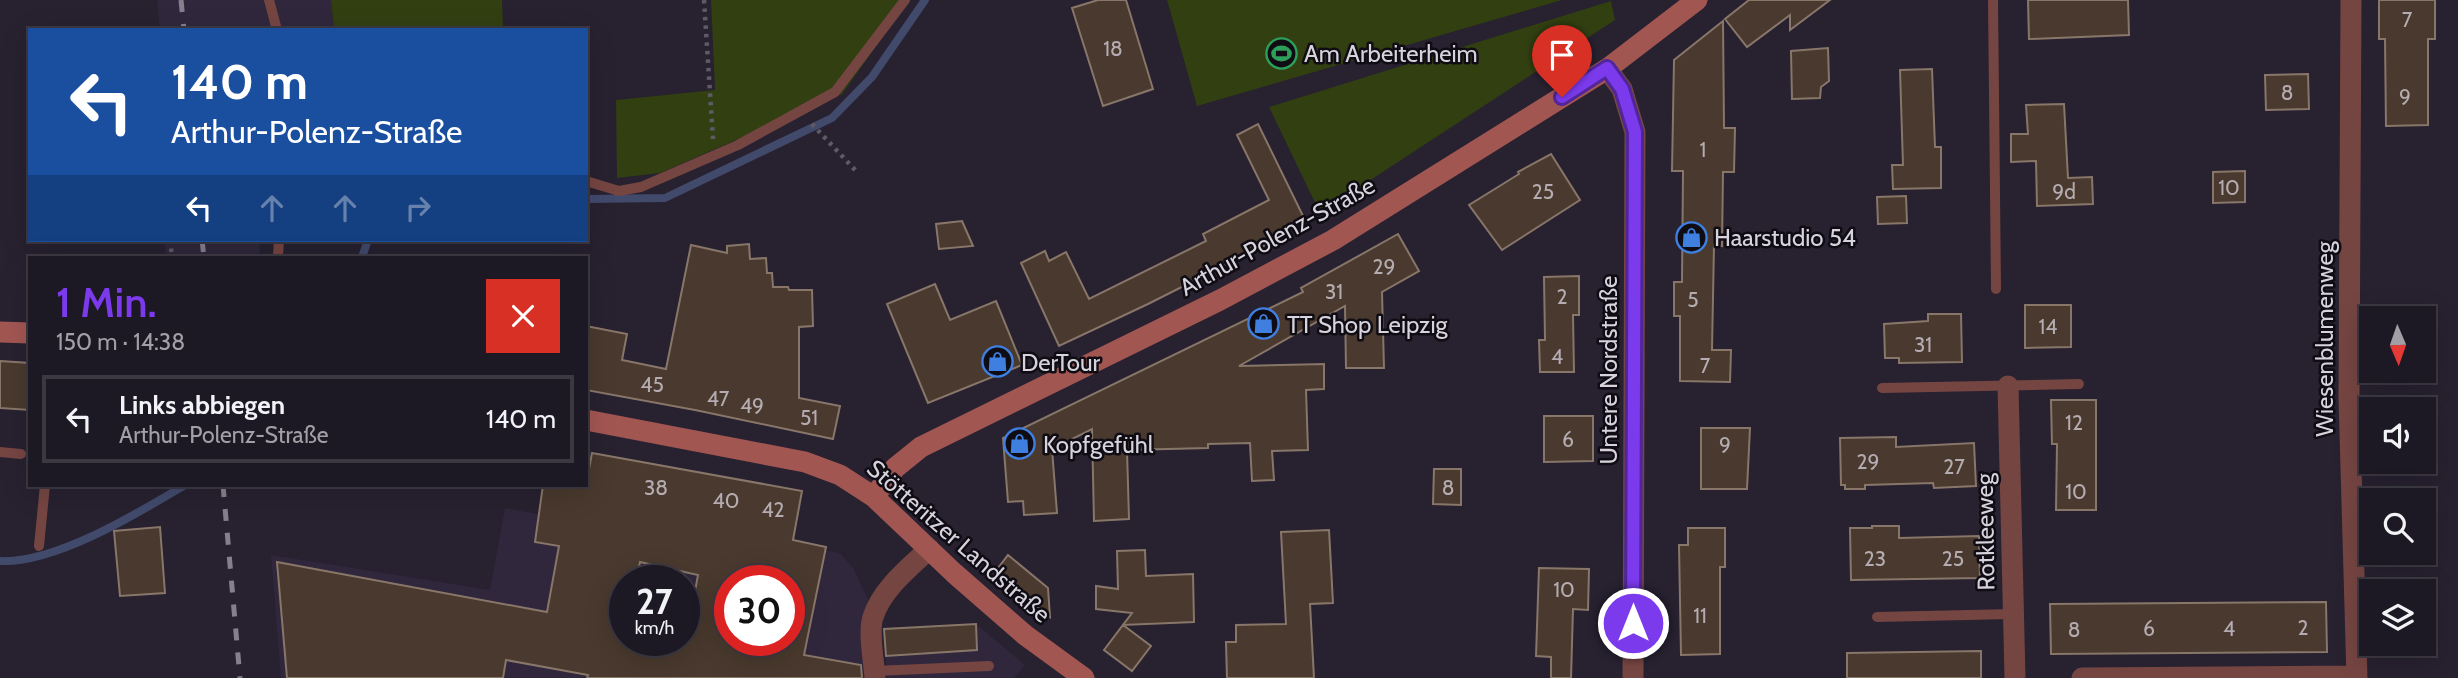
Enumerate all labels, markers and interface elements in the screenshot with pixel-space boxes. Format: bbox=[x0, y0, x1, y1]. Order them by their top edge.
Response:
house number: 7 bbox=[2402, 7, 2413, 32]
pin bbox=[1532, 25, 1592, 97]
house number: 18 bbox=[1103, 36, 1123, 61]
sports icon: Am Arbeiterheim bbox=[1264, 36, 1298, 70]
icon: arrive bbox=[1543, 36, 1581, 74]
place label: Am Arbeiterheim bbox=[1304, 39, 1478, 68]
text: 140 m bbox=[171, 52, 308, 111]
icon: left bbox=[56, 56, 147, 147]
house number: 8 bbox=[2281, 80, 2293, 105]
house number: 9 bbox=[2399, 84, 2411, 109]
text: Arthur-Polenz-Straße bbox=[171, 112, 463, 151]
house number: 1 bbox=[1700, 137, 1706, 162]
street label: Arthur-Polenz-Straße bbox=[1174, 170, 1380, 302]
house number: 10 bbox=[2218, 175, 2240, 200]
house number: 25 bbox=[1532, 179, 1554, 204]
house number: 9d bbox=[2052, 179, 2076, 204]
icon: left bbox=[180, 189, 218, 227]
icon: ahead bbox=[253, 189, 291, 227]
icon: ahead bbox=[326, 189, 364, 227]
icon: right bbox=[399, 189, 437, 227]
shop icon: Haarstudio 54 bbox=[1674, 220, 1708, 254]
place label: Haarstudio 54 bbox=[1714, 223, 1856, 252]
street label: Wiesenblumenweg bbox=[2310, 240, 2339, 437]
house number: 29 bbox=[1373, 254, 1395, 279]
text: 1 Min. bbox=[56, 276, 157, 328]
street label: Untere Nordstraße bbox=[1594, 276, 1623, 464]
button: close bbox=[486, 279, 560, 353]
house number: 31 bbox=[1325, 279, 1343, 304]
house number: 2 bbox=[1556, 284, 1568, 309]
house number: 5 bbox=[1687, 287, 1699, 312]
north arrow bbox=[2359, 306, 2436, 383]
map controls bbox=[2359, 306, 2436, 656]
shop icon: TT Shop Leipzig bbox=[1247, 307, 1281, 341]
place label: TT Shop Leipzig bbox=[1287, 310, 1449, 339]
house number: 14 bbox=[2039, 314, 2057, 339]
text: 150 m · 14:38 bbox=[56, 328, 185, 356]
house number: 31 bbox=[1914, 332, 1932, 357]
house number: 4 bbox=[1551, 344, 1563, 369]
shop icon: DerTour bbox=[981, 345, 1015, 379]
place label: DerTour bbox=[1021, 348, 1101, 377]
house number: 7 bbox=[1700, 353, 1711, 378]
house number: 45 bbox=[640, 372, 664, 397]
house number: 47 bbox=[707, 386, 730, 411]
text: Links abbiegen bbox=[119, 389, 285, 421]
house number: 49 bbox=[740, 393, 764, 418]
button: sound bbox=[2359, 397, 2436, 474]
icon: left bbox=[60, 400, 98, 438]
text: 140 m bbox=[486, 403, 556, 435]
house number: 51 bbox=[800, 405, 818, 430]
house number: 12 bbox=[2065, 410, 2083, 435]
text: Arthur-Polenz-Straße bbox=[119, 421, 329, 449]
shop icon: Kopfgefühl bbox=[1003, 427, 1037, 461]
house number: 6 bbox=[1562, 427, 1574, 452]
place label: Kopfgefühl bbox=[1043, 430, 1154, 459]
house number: 9 bbox=[1719, 432, 1731, 457]
house number: 29 bbox=[1857, 449, 1879, 474]
street label: Stötteritzer Landstraße bbox=[861, 453, 1057, 629]
house number: 27 bbox=[1943, 454, 1965, 479]
street label: Rotkleeweg bbox=[1969, 472, 2001, 591]
house number: 38 bbox=[644, 475, 668, 500]
house number: 8 bbox=[1442, 475, 1454, 500]
house number: 10 bbox=[2065, 479, 2087, 504]
house number: 40 bbox=[713, 488, 739, 513]
button: search bbox=[2359, 488, 2436, 565]
house number: 42 bbox=[761, 497, 785, 522]
house number: 23 bbox=[1864, 546, 1886, 571]
house number: 25 bbox=[1942, 546, 1964, 571]
speed limit sign: 30 bbox=[714, 565, 805, 656]
house number: 10 bbox=[1553, 577, 1575, 602]
button: layers bbox=[2359, 579, 2436, 656]
text: 27 bbox=[636, 580, 673, 623]
position arrow bbox=[1596, 586, 1670, 660]
house number: 11 bbox=[1693, 603, 1707, 628]
house number: 2 bbox=[2297, 615, 2309, 640]
house number: 6 bbox=[2143, 616, 2155, 641]
house number: 4 bbox=[2223, 616, 2235, 641]
text: km/h bbox=[635, 617, 674, 639]
house number: 8 bbox=[2068, 617, 2080, 642]

